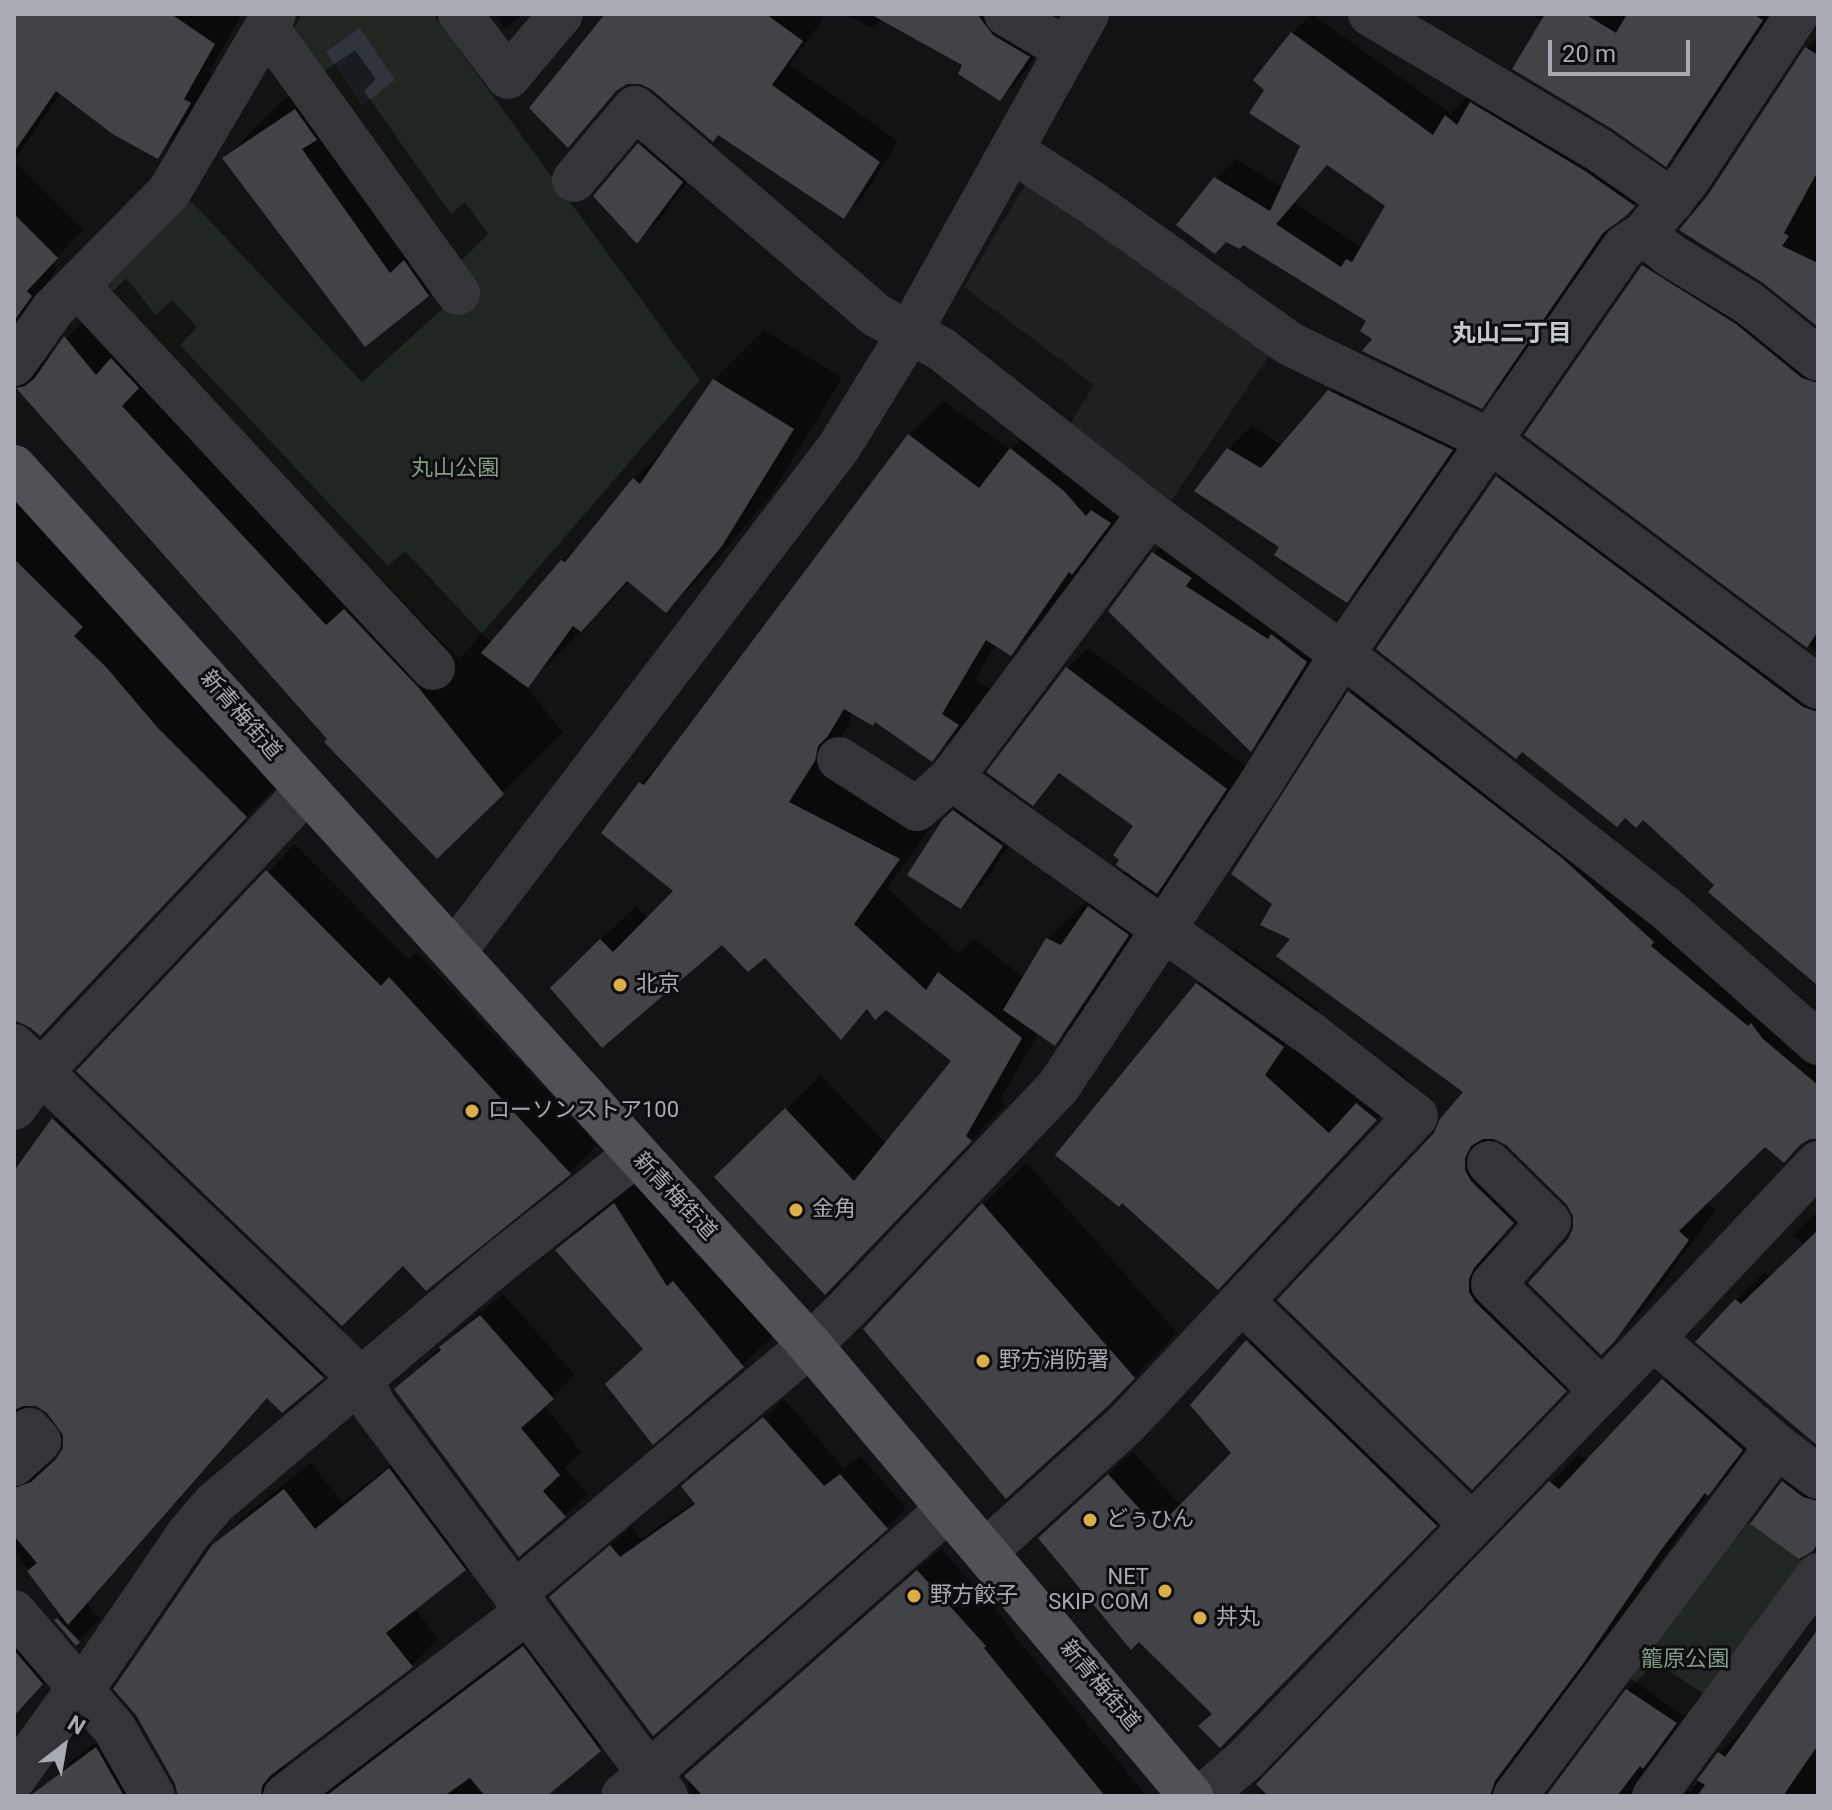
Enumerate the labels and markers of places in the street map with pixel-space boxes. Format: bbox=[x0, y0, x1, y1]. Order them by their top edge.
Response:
place label: 北京 bbox=[636, 972, 680, 998]
marker: 北京 bbox=[611, 976, 629, 994]
place label: ローソンストア100 bbox=[488, 1098, 679, 1124]
marker: ローソンストア100 bbox=[463, 1102, 481, 1120]
place label: 金角 bbox=[812, 1197, 856, 1223]
marker: 金角 bbox=[787, 1201, 805, 1219]
place label: 野方消防署 bbox=[999, 1348, 1109, 1374]
marker: 野方消防署 bbox=[974, 1352, 992, 1370]
place label: どぅひん bbox=[1106, 1507, 1194, 1533]
marker: どぅひん bbox=[1081, 1511, 1099, 1529]
place label: NET SKIP COM bbox=[1048, 1565, 1149, 1616]
marker: NET SKIP COM bbox=[1156, 1582, 1174, 1600]
place label: 野方餃子 bbox=[930, 1583, 1018, 1609]
marker: 野方餃子 bbox=[905, 1587, 923, 1605]
place label: 丼丸 bbox=[1216, 1605, 1260, 1631]
marker: 丼丸 bbox=[1191, 1609, 1209, 1627]

